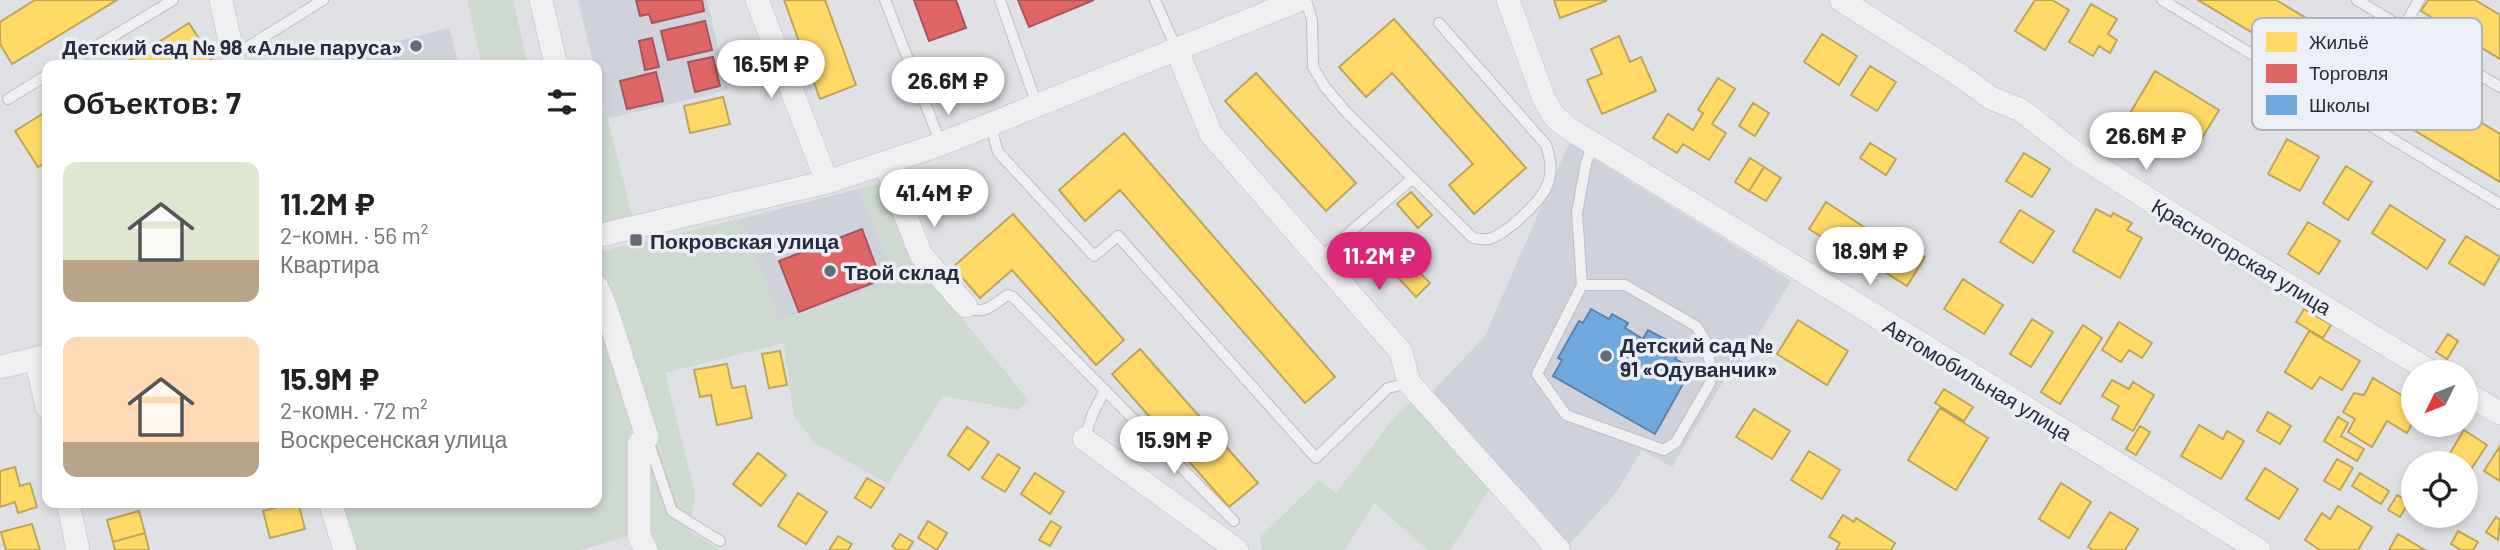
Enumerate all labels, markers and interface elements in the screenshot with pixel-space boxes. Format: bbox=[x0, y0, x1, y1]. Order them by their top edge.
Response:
legend bbox=[2252, 18, 2482, 130]
text: Жильё bbox=[2309, 30, 2369, 53]
place label: Детский сад № 98 «Алые паруса» bbox=[62, 34, 402, 59]
marker: Детский сад № 98 «Алые паруса» bbox=[408, 38, 424, 54]
pin: 16.5M ₽ bbox=[706, 41, 836, 100]
text: 16.5M ₽ bbox=[733, 49, 809, 77]
pin: 26.6M ₽ bbox=[883, 58, 1013, 117]
text: Торговля bbox=[2309, 61, 2388, 84]
text: 26.6M ₽ bbox=[908, 66, 988, 94]
icon: filters bbox=[543, 83, 581, 121]
text: Объектов: 7 bbox=[63, 84, 241, 120]
text: Школы bbox=[2309, 93, 2370, 116]
pin: 26.6M ₽ bbox=[2081, 113, 2211, 172]
text: 26.6M ₽ bbox=[2106, 121, 2186, 149]
pin: 41.4M ₽ bbox=[869, 170, 999, 229]
text: 41.4M ₽ bbox=[895, 178, 973, 206]
text: 11.2M ₽ bbox=[280, 185, 375, 221]
icon: home bbox=[119, 190, 203, 274]
street label: Красногорская улица bbox=[2148, 192, 2337, 320]
text: 2-комн. · 56 m² bbox=[280, 221, 428, 249]
place label: Покровская улица bbox=[650, 228, 840, 253]
pin: 18.9M ₽ bbox=[1805, 228, 1935, 287]
marker: Покровская улица bbox=[628, 232, 644, 248]
pin: 11.2M ₽ bbox=[1314, 232, 1444, 292]
text: 18.9M ₽ bbox=[1832, 236, 1908, 264]
text: 11.2M ₽ bbox=[1343, 241, 1415, 269]
text: Квартира bbox=[280, 250, 379, 278]
place label: Твой склад bbox=[844, 259, 959, 284]
marker: Твой склад bbox=[822, 263, 838, 279]
street label: Автомобильная улица bbox=[1879, 313, 2077, 445]
place label: Детский сад № 91 «Одуванчик» bbox=[1620, 332, 1777, 381]
marker: Детский сад № 91 «Одуванчик» bbox=[1598, 348, 1614, 364]
text: 15.9M ₽ bbox=[280, 360, 379, 396]
north arrow bbox=[2401, 360, 2478, 438]
map controls bbox=[2401, 360, 2478, 528]
icon: home bbox=[119, 365, 203, 449]
text: 2-комн. · 72 m² bbox=[280, 396, 428, 424]
pin: 15.9M ₽ bbox=[1109, 416, 1239, 476]
text: Воскресенская улица bbox=[280, 425, 507, 453]
text: 15.9M ₽ bbox=[1136, 425, 1212, 453]
button: locate bbox=[2401, 451, 2478, 528]

